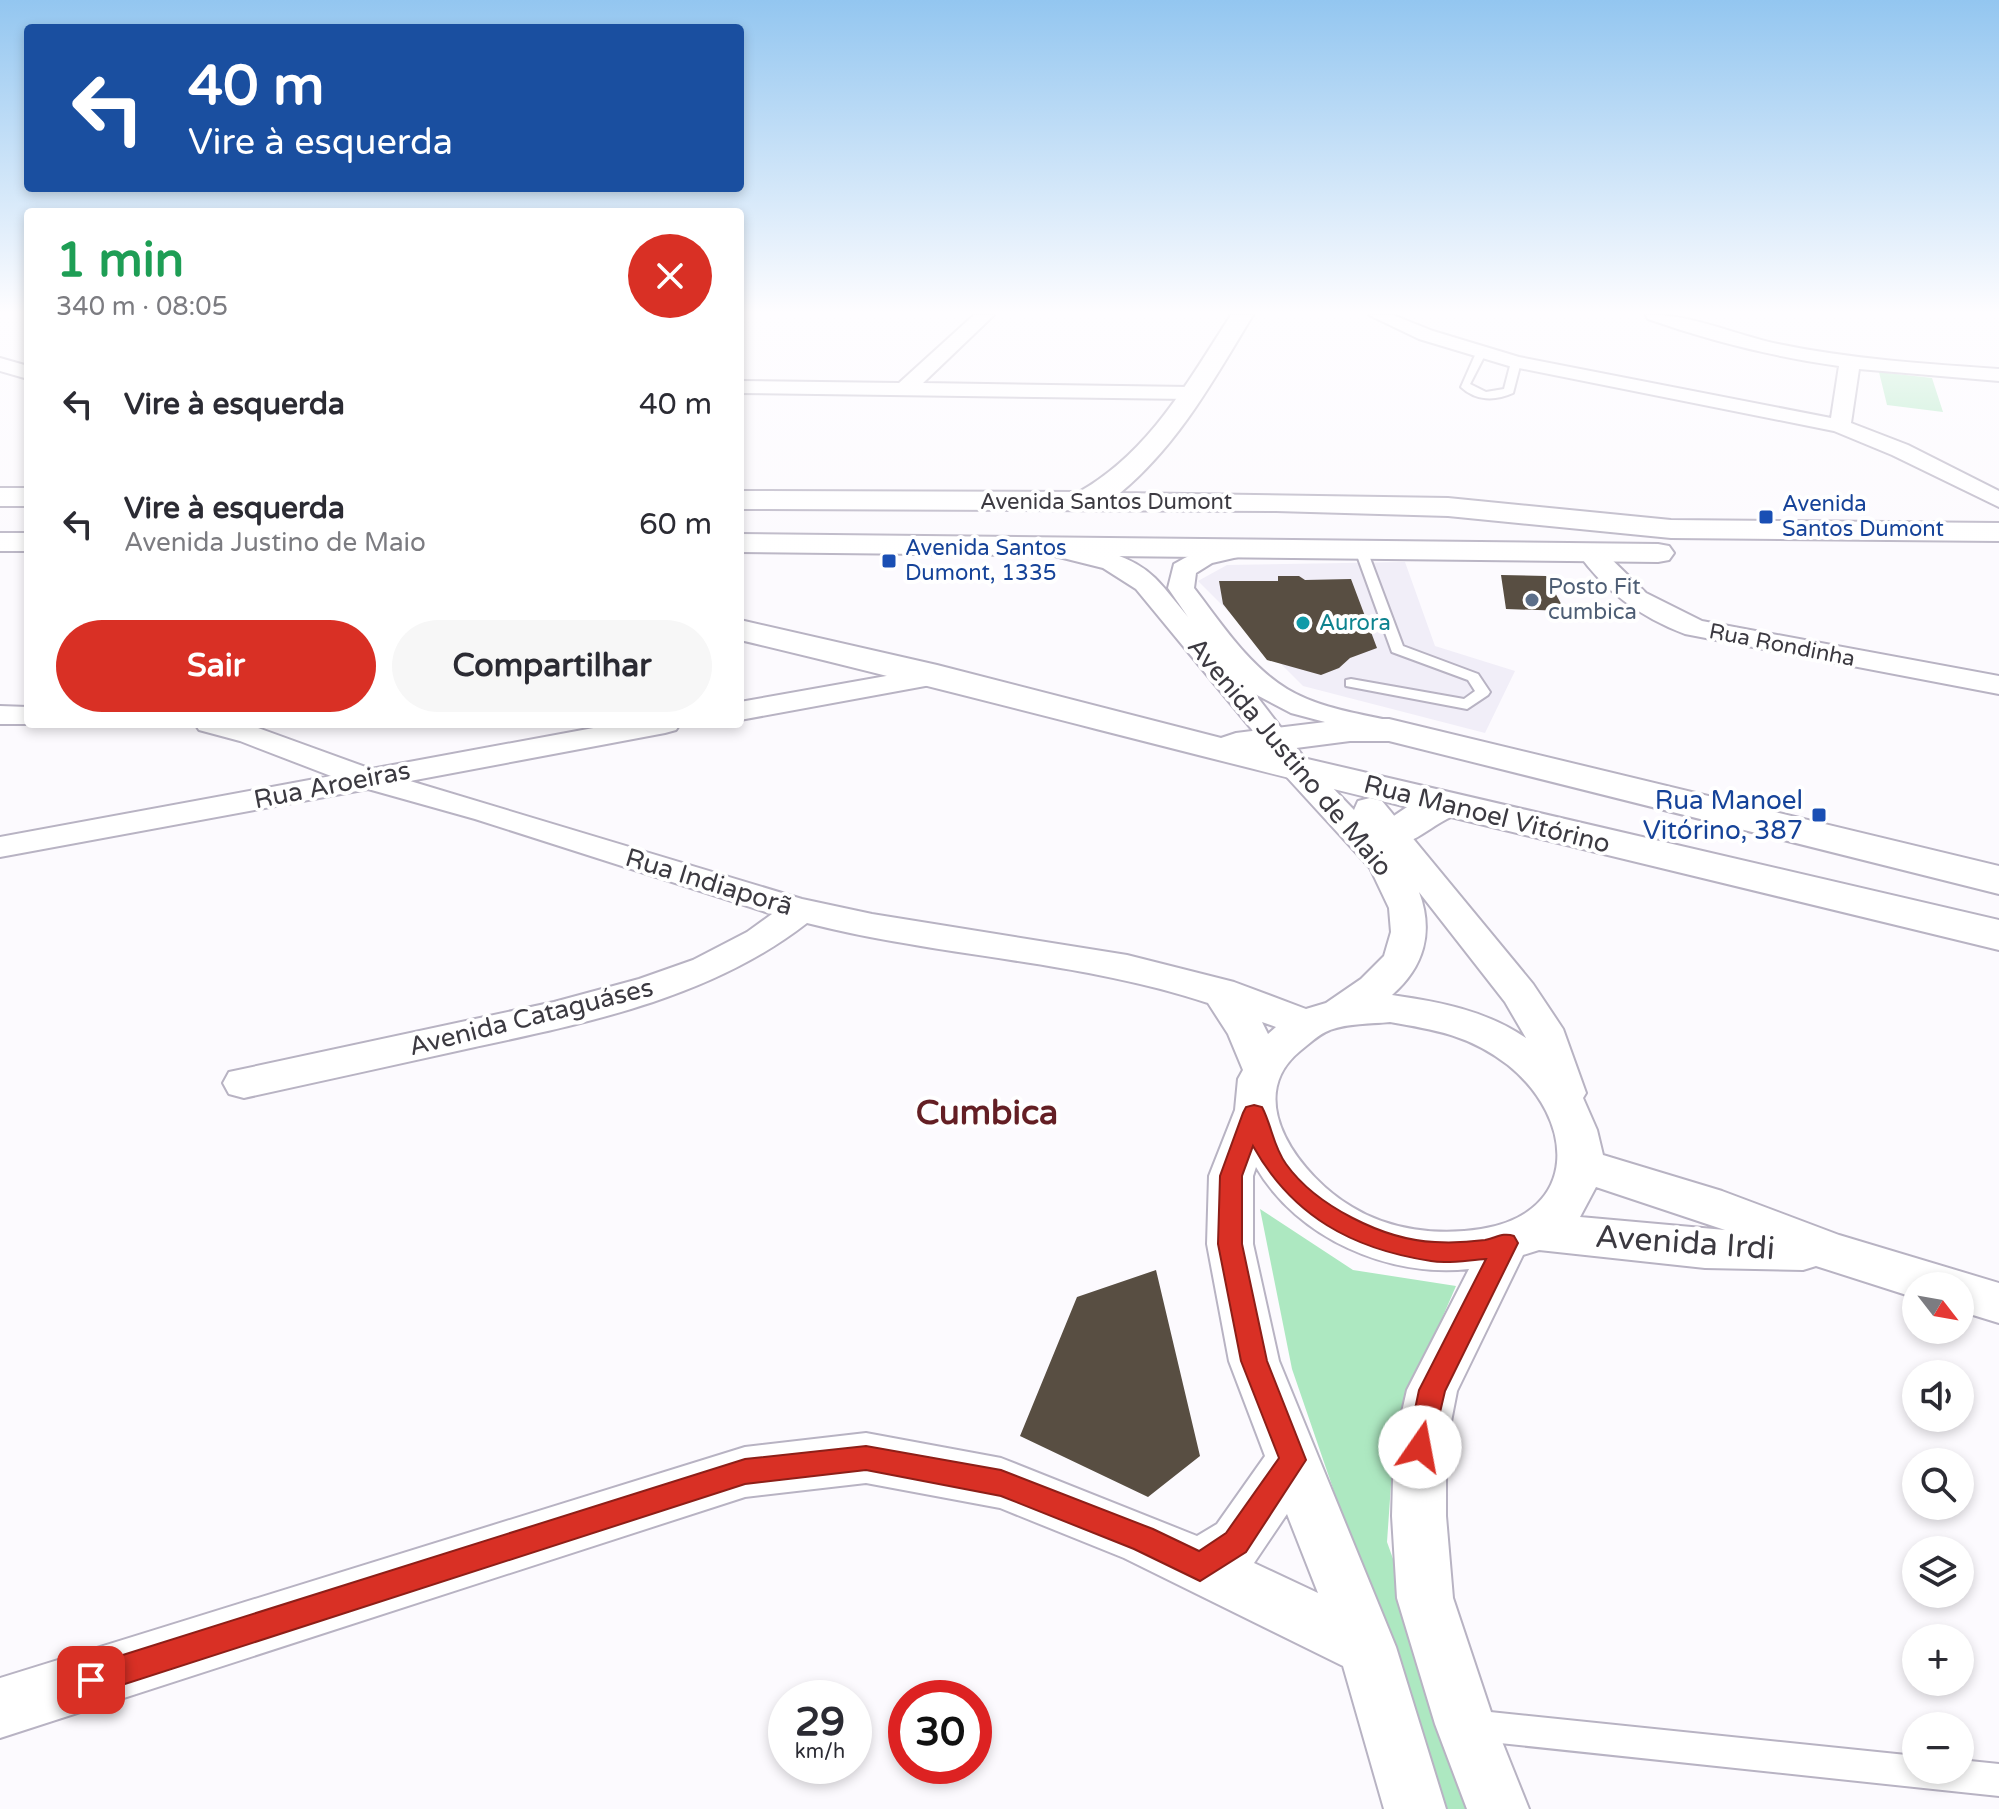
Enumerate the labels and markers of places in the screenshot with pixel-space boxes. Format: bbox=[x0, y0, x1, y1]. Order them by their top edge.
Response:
place label: Avenida Santos Dumont bbox=[1782, 491, 1944, 542]
marker: Avenida Santos Dumont bbox=[1757, 508, 1775, 526]
place label: Avenida Santos Dumont, 1335 bbox=[905, 535, 1067, 586]
marker: Avenida Santos Dumont, 1335 bbox=[880, 552, 898, 570]
place label: Posto Fit cumbica bbox=[1548, 574, 1641, 625]
marker: Posto Fit cumbica bbox=[1523, 591, 1541, 609]
place label: Aurora bbox=[1319, 610, 1391, 636]
marker: Aurora bbox=[1294, 614, 1312, 632]
place label: Rua Manoel Vitórino, 387 bbox=[1643, 785, 1803, 846]
marker: Rua Manoel Vitórino, 387 bbox=[1810, 806, 1828, 824]
pin bbox=[57, 1646, 125, 1714]

